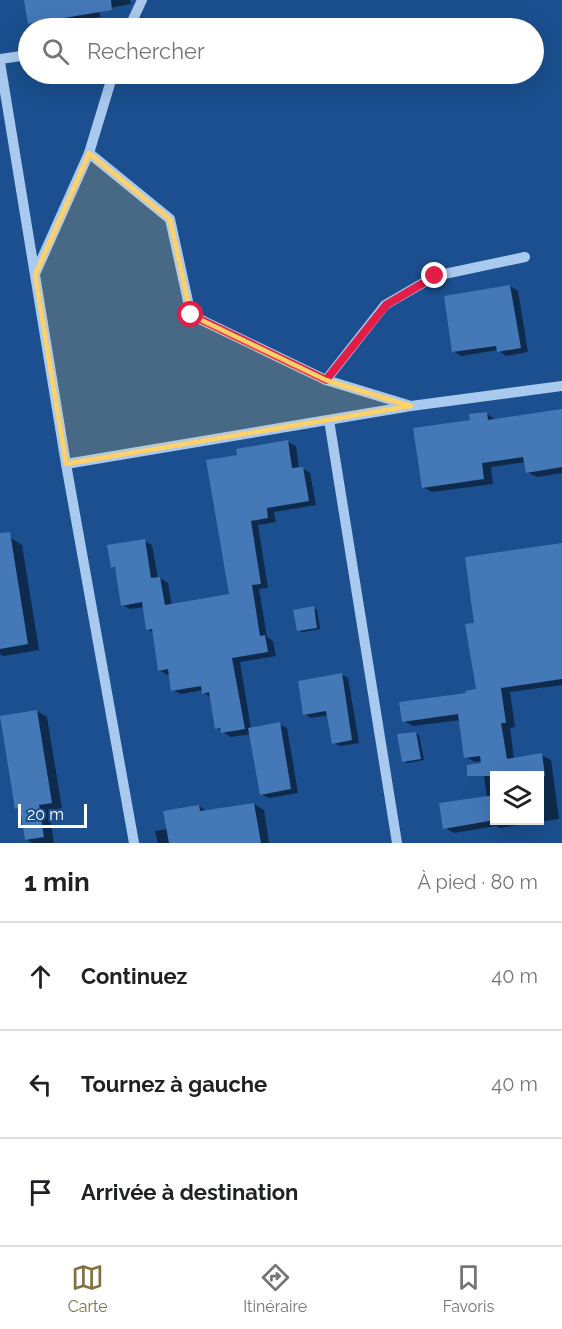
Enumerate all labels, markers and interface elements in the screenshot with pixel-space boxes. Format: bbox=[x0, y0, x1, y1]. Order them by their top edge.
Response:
search box bbox=[18, 18, 544, 84]
icon: search bbox=[39, 35, 72, 68]
text: Rechercher bbox=[87, 38, 205, 64]
route end bbox=[421, 262, 447, 288]
route start bbox=[177, 301, 203, 327]
map controls bbox=[490, 771, 544, 825]
button: layers bbox=[490, 771, 544, 825]
scale bar bbox=[18, 801, 87, 828]
text: 20 m bbox=[27, 805, 64, 824]
text: 1 min bbox=[24, 867, 90, 897]
text: À pied · 80 m bbox=[418, 870, 538, 894]
icon: ahead bbox=[24, 960, 57, 993]
text: Continuez bbox=[81, 963, 187, 989]
text: 40 m bbox=[491, 964, 538, 988]
icon: left bbox=[24, 1068, 57, 1101]
text: Tournez à gauche bbox=[81, 1071, 267, 1097]
text: 40 m bbox=[491, 1072, 538, 1096]
icon: arrive bbox=[24, 1176, 57, 1209]
text: Arrivée à destination bbox=[81, 1179, 298, 1205]
tab: Carte bbox=[68, 1261, 108, 1316]
tab: Itinéraire bbox=[243, 1261, 307, 1316]
tab: Favoris bbox=[443, 1261, 494, 1316]

